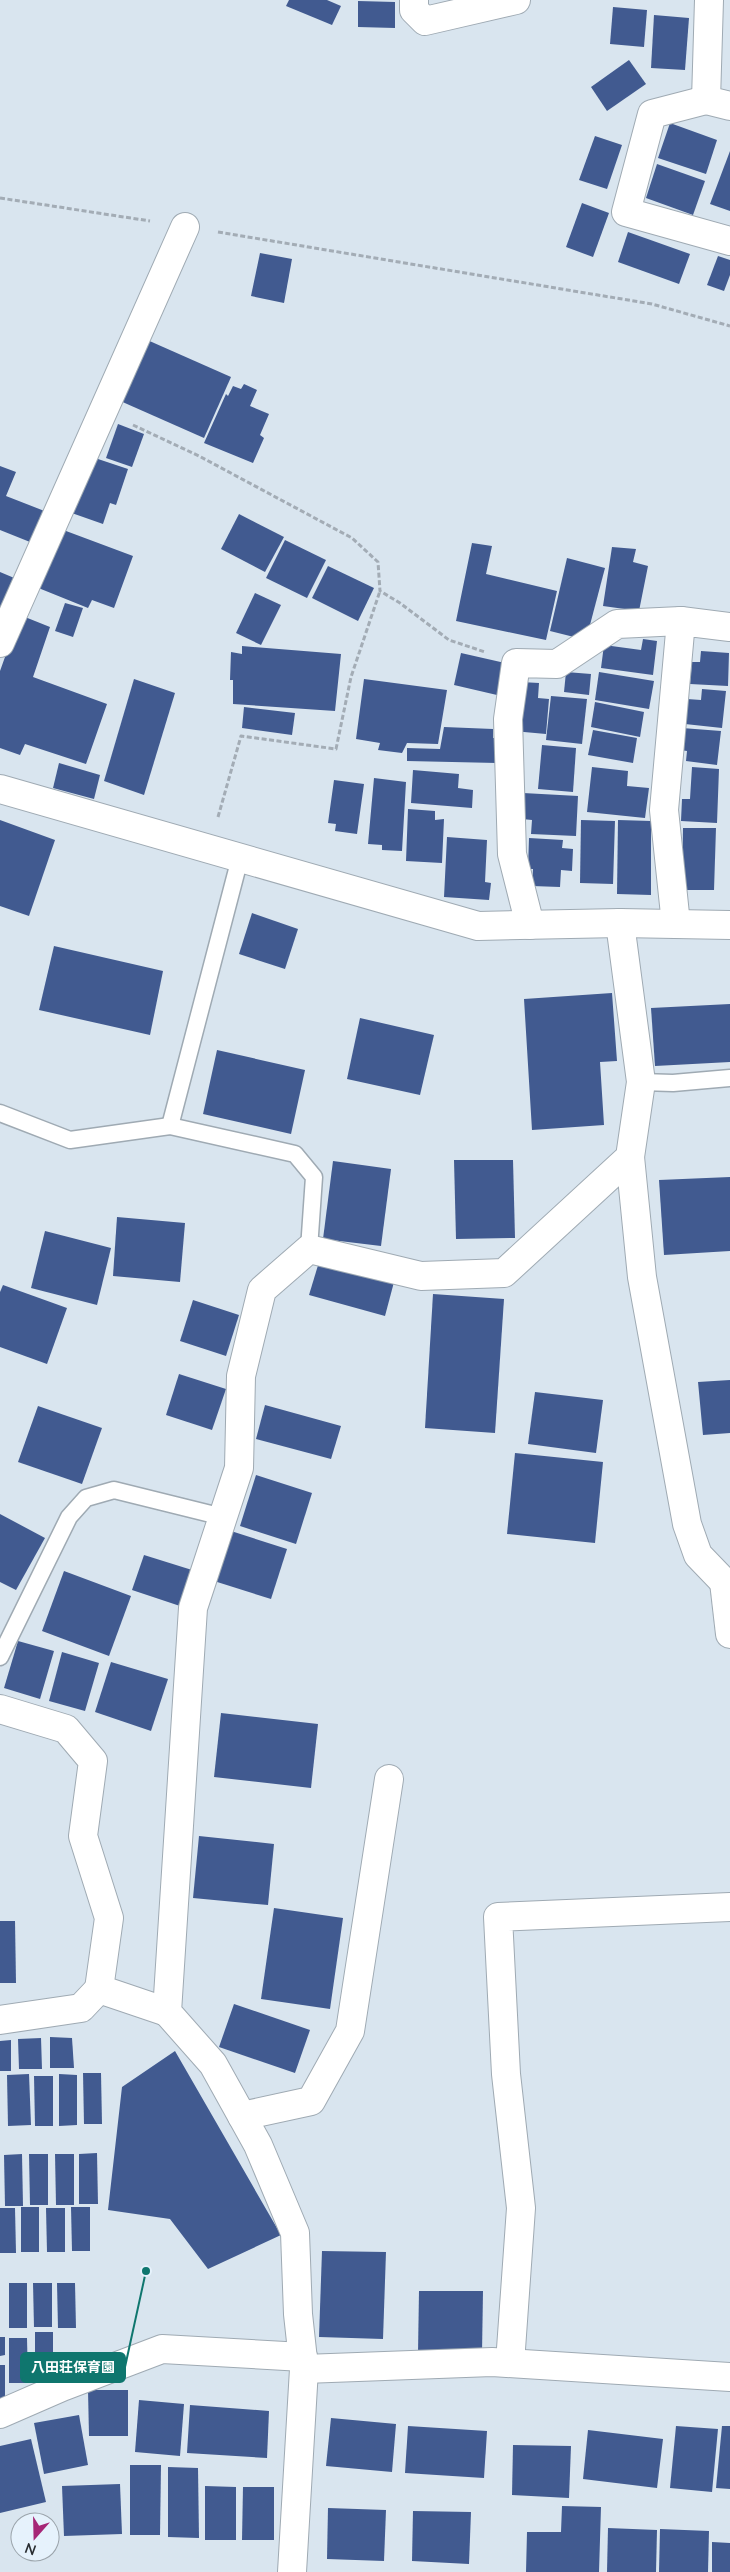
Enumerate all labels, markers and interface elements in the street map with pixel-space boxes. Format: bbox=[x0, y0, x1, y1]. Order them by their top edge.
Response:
callout: 八田荘保育園 bbox=[21, 2353, 125, 2382]
text: 八田荘保育園 bbox=[31, 2358, 115, 2375]
north arrow bbox=[10, 2512, 60, 2562]
text: N bbox=[22, 2540, 38, 2560]

